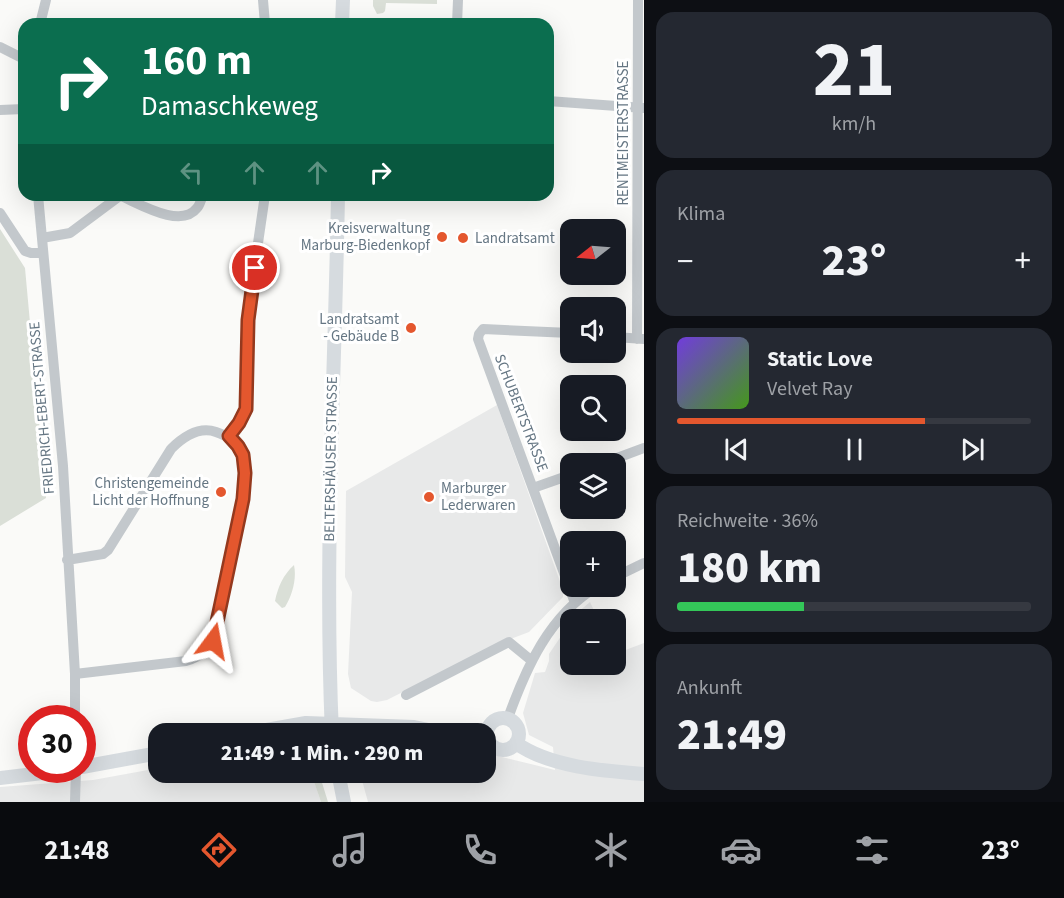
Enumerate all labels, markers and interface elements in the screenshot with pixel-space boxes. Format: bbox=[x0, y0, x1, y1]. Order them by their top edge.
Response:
text: 21 bbox=[813, 15, 895, 126]
text: 160 m bbox=[141, 31, 252, 91]
icon: right bbox=[42, 42, 120, 120]
street label: RENTMEISTERSTRASSE bbox=[613, 60, 634, 206]
text: Damaschkeweg bbox=[141, 87, 318, 126]
text: km/h bbox=[832, 110, 876, 138]
icon: left bbox=[175, 156, 208, 189]
icon: ahead bbox=[238, 156, 271, 189]
icon: ahead bbox=[301, 156, 334, 189]
icon: right bbox=[364, 156, 397, 189]
text: Klima bbox=[677, 200, 725, 228]
place label: Kreisverwaltung Marburg-Biedenkopf bbox=[301, 218, 431, 256]
north arrow bbox=[560, 219, 626, 285]
map controls bbox=[560, 219, 626, 675]
place label: Landratsamt bbox=[475, 228, 555, 249]
text: 23° bbox=[822, 229, 886, 293]
marker: Kreisverwaltung Marburg-Biedenkopf bbox=[435, 230, 449, 244]
marker: Landratsamt bbox=[456, 231, 470, 245]
text: − bbox=[677, 238, 693, 285]
text: + bbox=[1015, 238, 1031, 285]
pin bbox=[229, 242, 280, 293]
icon: arrive bbox=[238, 251, 271, 284]
button: sound bbox=[560, 297, 626, 363]
place label: Landratsamt - Gebäude B bbox=[319, 309, 399, 347]
street label: FRIEDRICH-EBERT-STRASSE bbox=[24, 321, 60, 495]
marker: Landratsamt - Gebäude B bbox=[404, 321, 418, 335]
text: Static Love bbox=[767, 343, 873, 375]
street label: SCHUBERTSTRASSE bbox=[489, 351, 553, 475]
button: search bbox=[560, 375, 626, 441]
text: Velvet Ray bbox=[767, 375, 853, 403]
street label: BELTERSHÄUSER STRASSE bbox=[319, 376, 343, 542]
icon: previous bbox=[720, 433, 753, 466]
icon: pause bbox=[838, 433, 871, 466]
icon: next bbox=[956, 433, 989, 466]
button: layers bbox=[560, 453, 626, 519]
place label: Christengemeinde Licht der Hoffnung bbox=[92, 473, 209, 511]
place label: Marburger Lederwaren bbox=[441, 478, 516, 516]
marker: Christengemeinde Licht der Hoffnung bbox=[214, 485, 228, 499]
marker: Marburger Lederwaren bbox=[422, 490, 436, 504]
text: Reichweite · 36% bbox=[677, 507, 818, 535]
button: + bbox=[560, 531, 626, 597]
text: 180 km bbox=[677, 536, 822, 600]
position arrow bbox=[181, 609, 245, 673]
button: − bbox=[560, 609, 626, 675]
text: Ankunft bbox=[677, 674, 742, 702]
text: 21:49 bbox=[677, 703, 787, 767]
speed limit sign: 30 bbox=[18, 705, 96, 783]
text: 21:49 · 1 Min. · 290 m bbox=[221, 737, 423, 769]
icon: directions bbox=[198, 829, 240, 871]
icon: music bbox=[329, 829, 371, 871]
icon: phone bbox=[459, 829, 501, 871]
icon: climate bbox=[590, 829, 632, 871]
icon: car bbox=[720, 829, 762, 871]
icon: filters bbox=[851, 829, 893, 871]
text: 21:48 bbox=[44, 831, 109, 870]
text: 23° bbox=[981, 831, 1020, 870]

